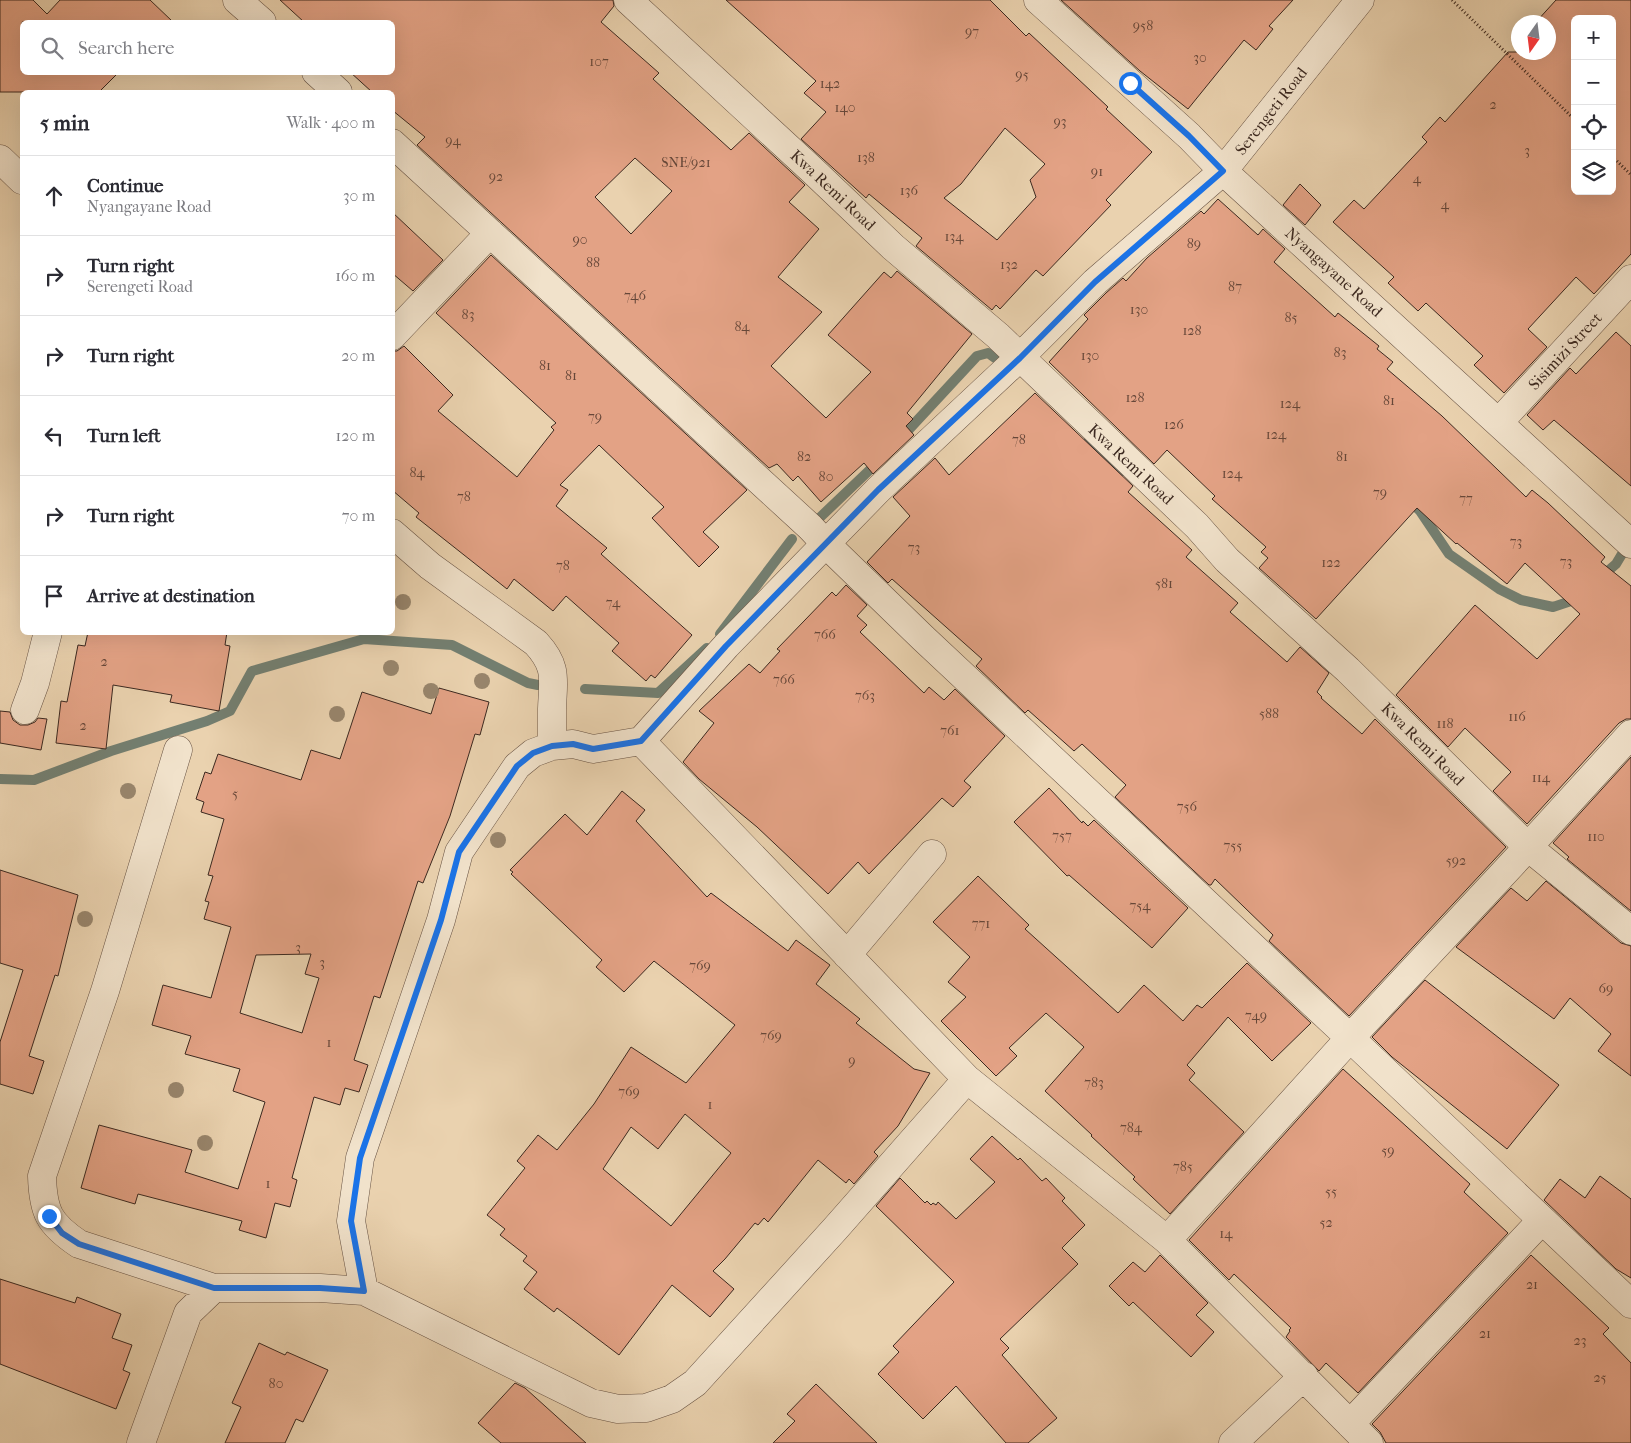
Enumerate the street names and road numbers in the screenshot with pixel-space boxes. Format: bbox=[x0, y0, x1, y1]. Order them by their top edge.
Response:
street label: Serengeti Road bbox=[1231, 63, 1311, 159]
street label: Kwa Remi Road bbox=[786, 146, 880, 235]
street label: Nyangayane Road bbox=[1281, 223, 1387, 321]
street label: Sisimizi Street bbox=[1524, 308, 1606, 394]
street label: Kwa Remi Road bbox=[1084, 420, 1178, 509]
street label: Kwa Remi Road bbox=[1378, 699, 1469, 790]

